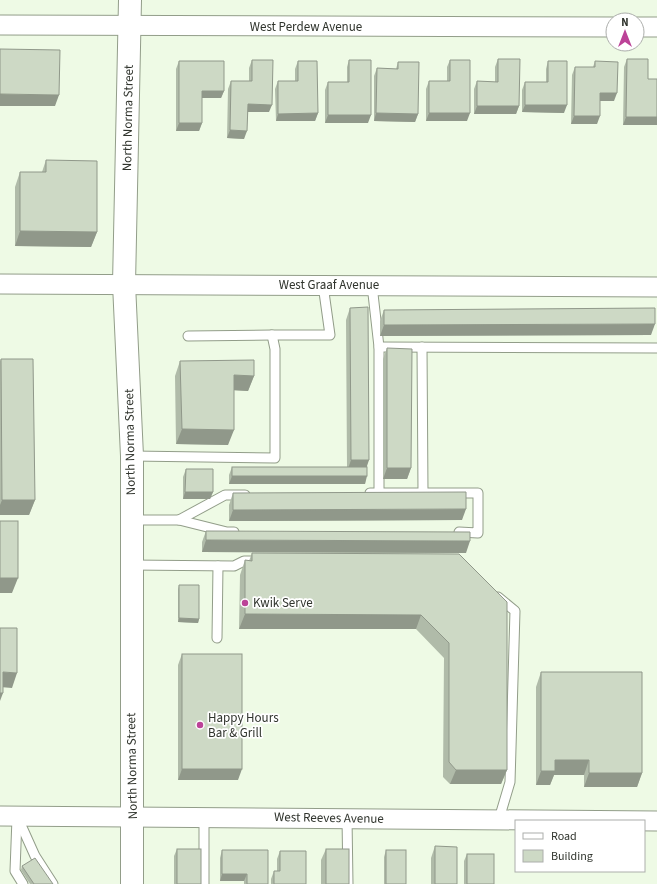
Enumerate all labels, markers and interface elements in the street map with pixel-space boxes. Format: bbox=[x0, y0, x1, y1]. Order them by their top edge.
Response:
north arrow bbox=[605, 12, 645, 52]
text: N bbox=[621, 15, 629, 30]
street label: West Perdew Avenue bbox=[250, 18, 362, 36]
street label: North Norma Street bbox=[118, 64, 138, 171]
street label: West Graaf Avenue bbox=[279, 276, 379, 294]
street label: North Norma Street bbox=[120, 388, 140, 495]
place label: Kwik Serve bbox=[253, 594, 313, 612]
marker: Kwik Serve bbox=[240, 598, 250, 608]
place label: Happy Hours Bar & Grill bbox=[208, 709, 279, 742]
street label: North Norma Street bbox=[122, 712, 142, 819]
marker: Happy Hours Bar & Grill bbox=[195, 720, 205, 730]
street label: West Reeves Avenue bbox=[274, 808, 384, 828]
legend bbox=[515, 820, 645, 872]
text: Road bbox=[551, 828, 577, 845]
text: Building bbox=[551, 848, 593, 865]

